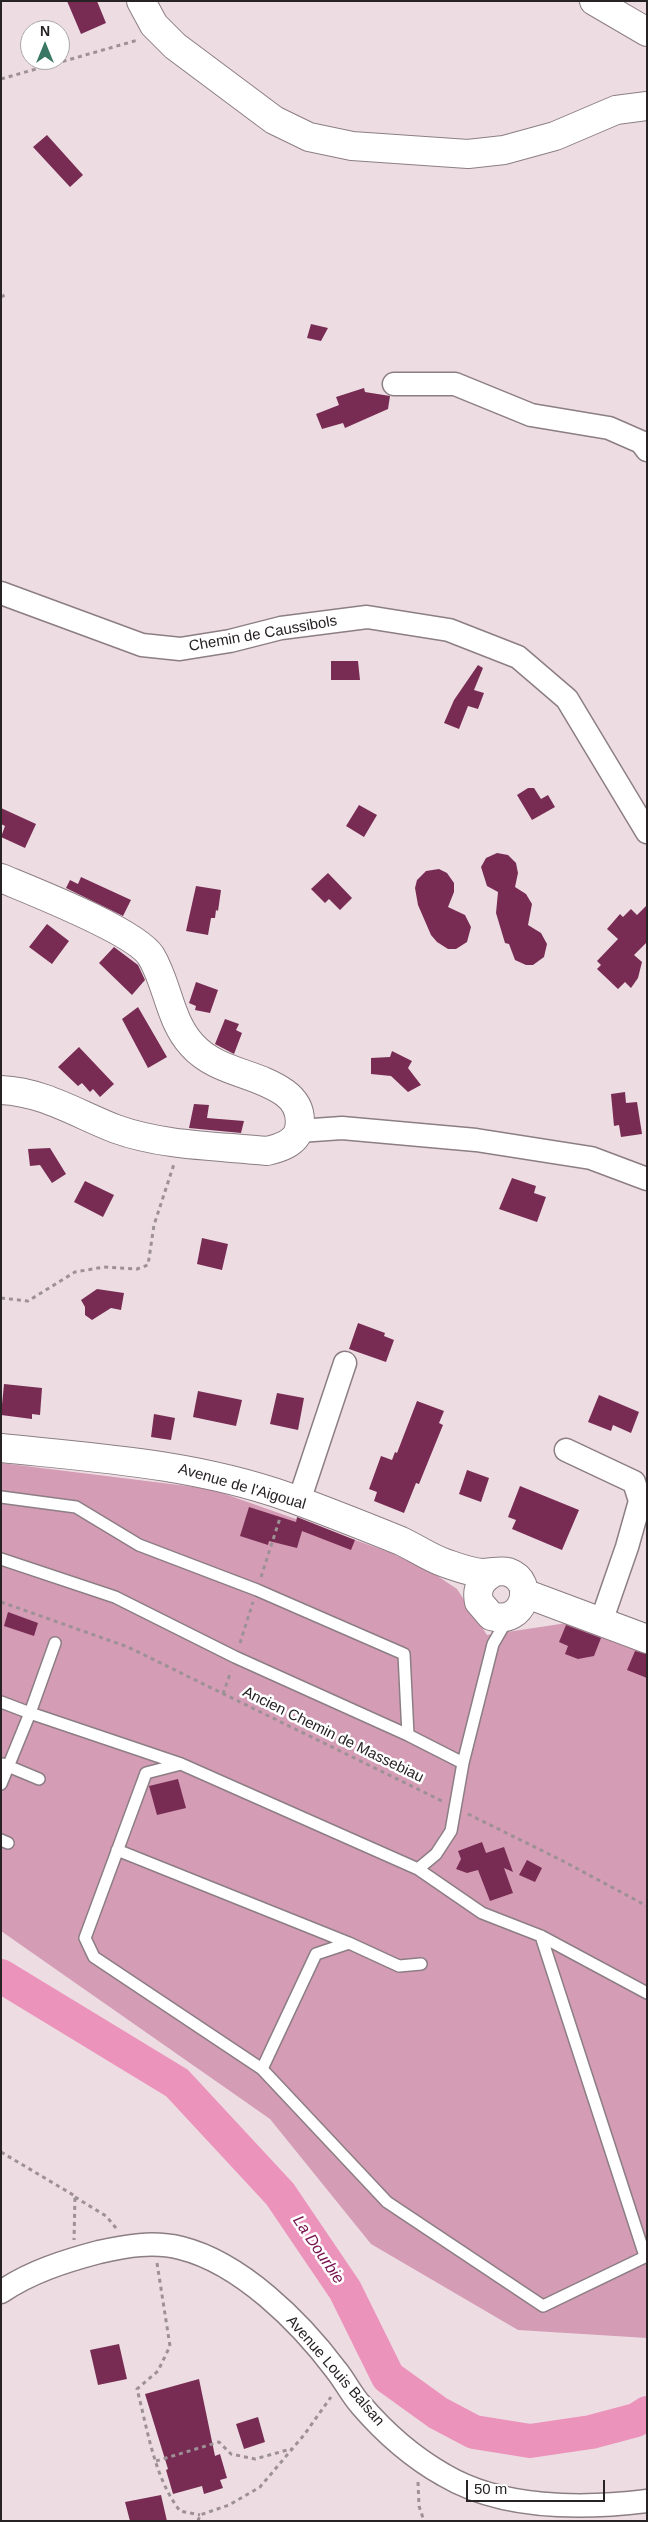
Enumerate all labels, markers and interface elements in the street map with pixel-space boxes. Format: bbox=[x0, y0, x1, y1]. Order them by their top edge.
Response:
north arrow bbox=[20, 20, 70, 70]
text: N bbox=[40, 23, 50, 39]
street label: Chemin de Caussibols bbox=[188, 612, 338, 656]
street label: Avenue de l'Aigoual bbox=[176, 1460, 308, 1514]
street label: Ancien Chemin de Massebiau bbox=[240, 1683, 426, 1787]
water label: La Dourbie bbox=[288, 2212, 348, 2288]
street label: Avenue Louis Balsan bbox=[282, 2312, 388, 2430]
scale bar bbox=[468, 2470, 607, 2502]
text: 50 m bbox=[474, 2480, 507, 2497]

